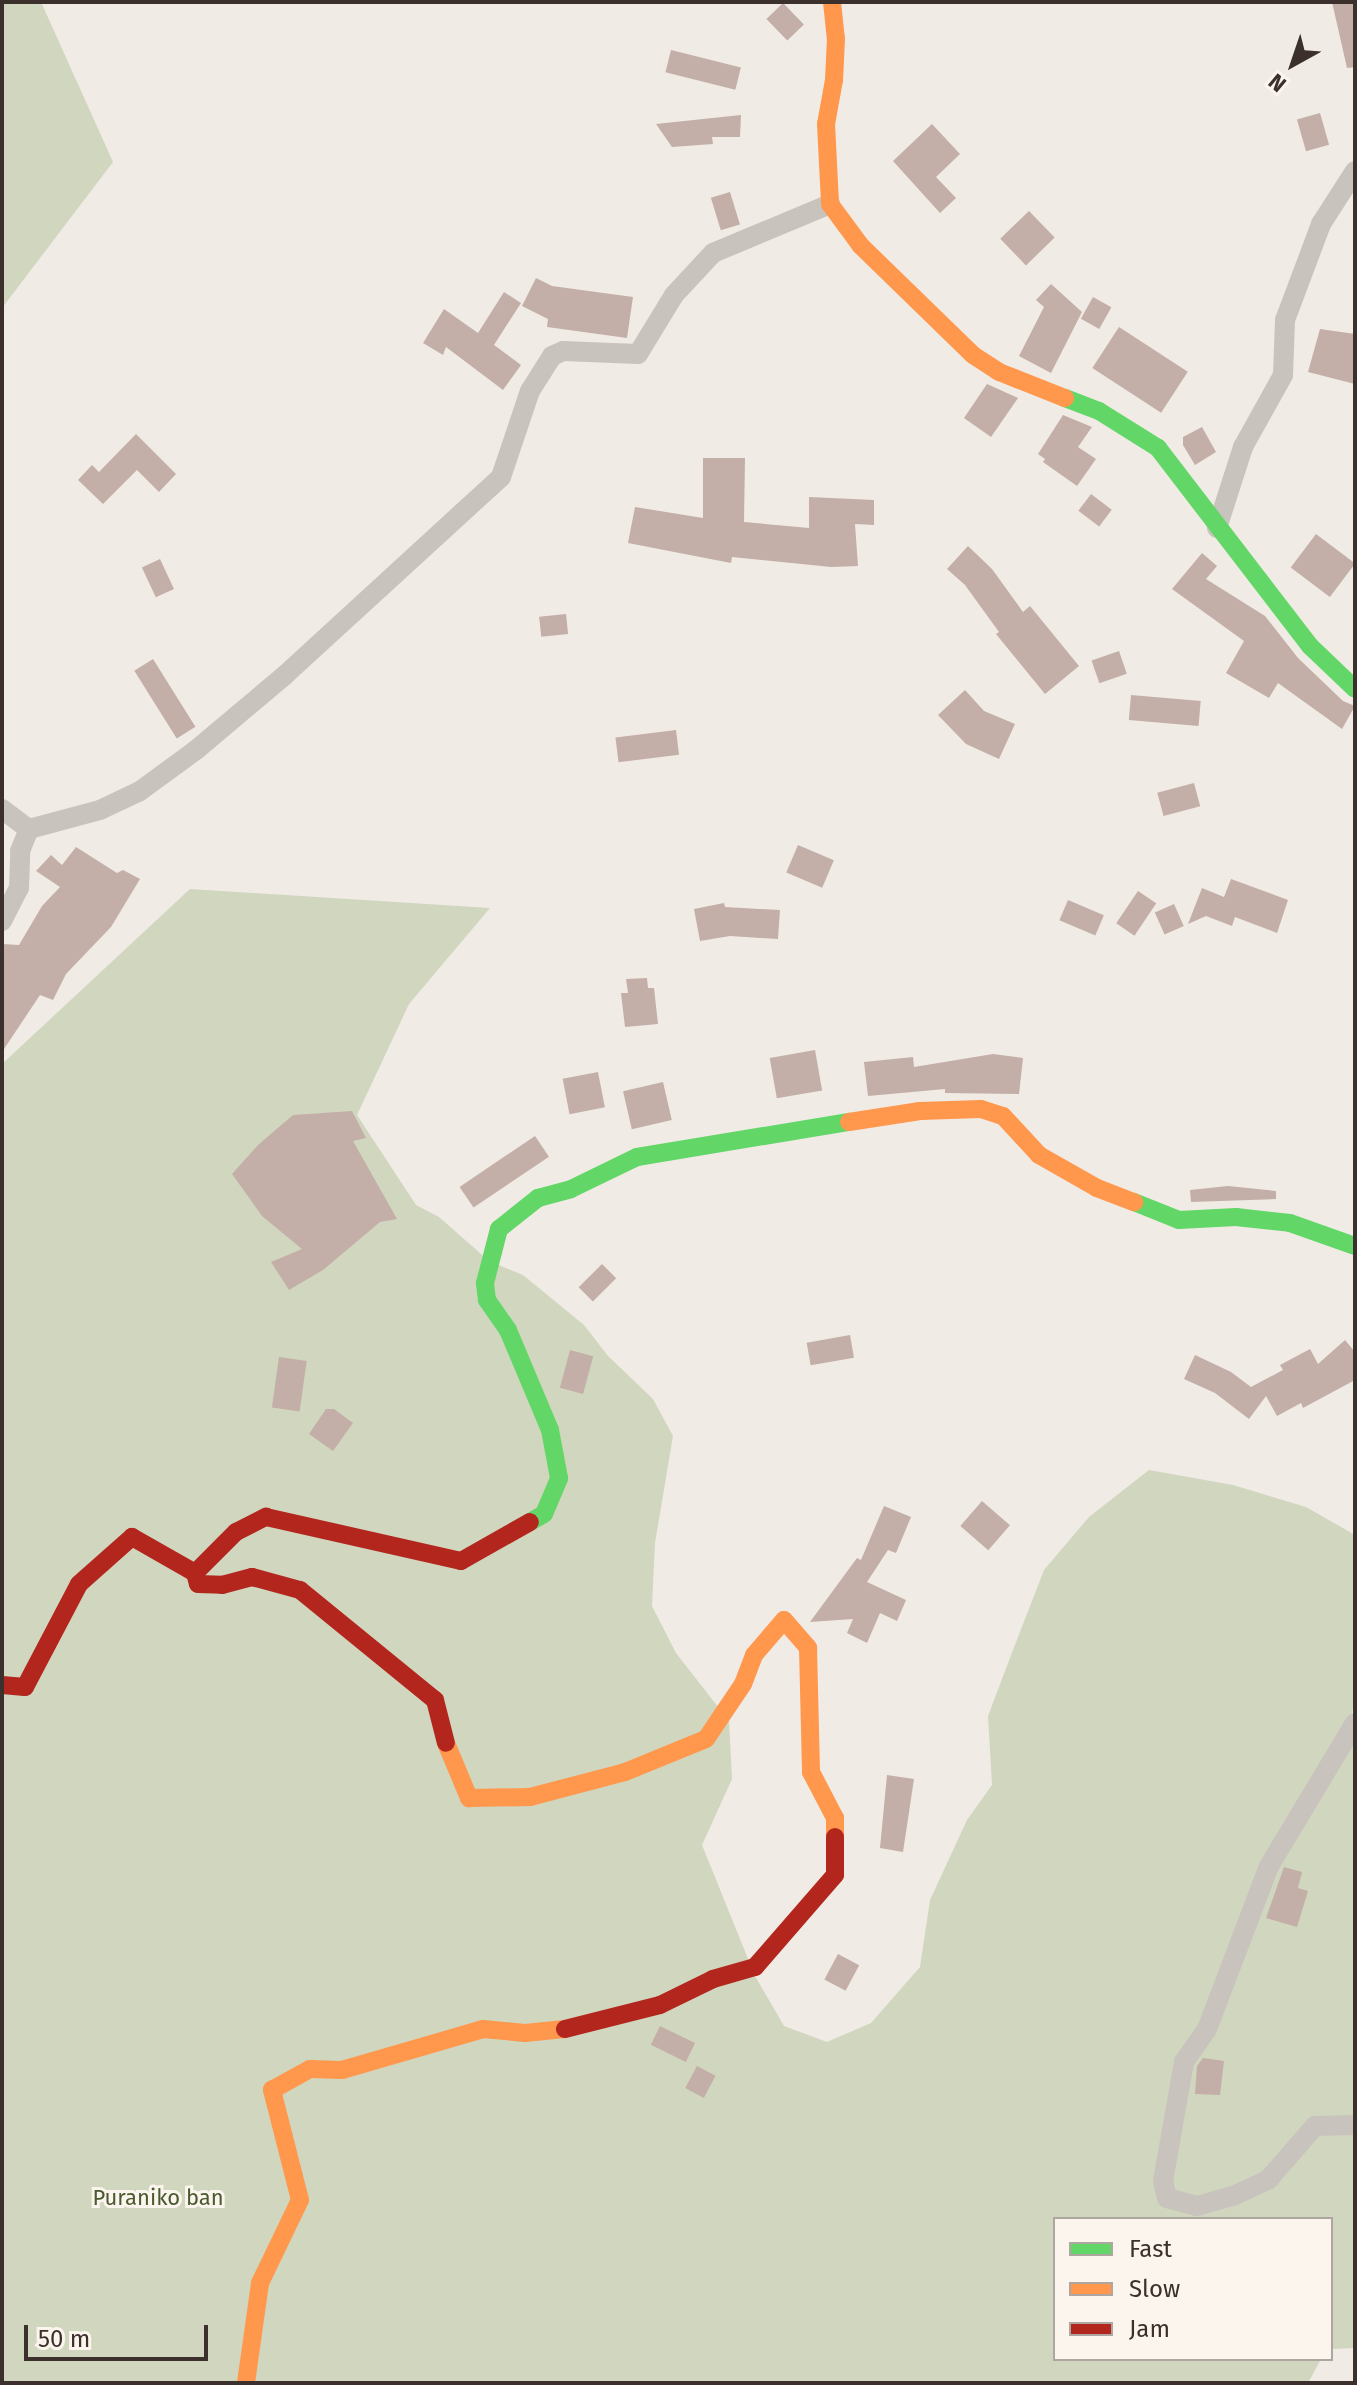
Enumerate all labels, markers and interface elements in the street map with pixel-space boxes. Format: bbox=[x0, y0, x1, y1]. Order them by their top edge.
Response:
north arrow bbox=[1253, 24, 1333, 104]
text: N bbox=[1263, 68, 1292, 98]
park label: Puraniko ban bbox=[92, 2185, 224, 2211]
legend bbox=[1053, 2217, 1333, 2361]
text: Fast bbox=[1129, 2235, 1172, 2263]
text: Slow bbox=[1129, 2275, 1180, 2303]
scale bar bbox=[28, 2309, 212, 2359]
text: Jam bbox=[1129, 2315, 1170, 2343]
text: 50 m bbox=[38, 2325, 90, 2353]

